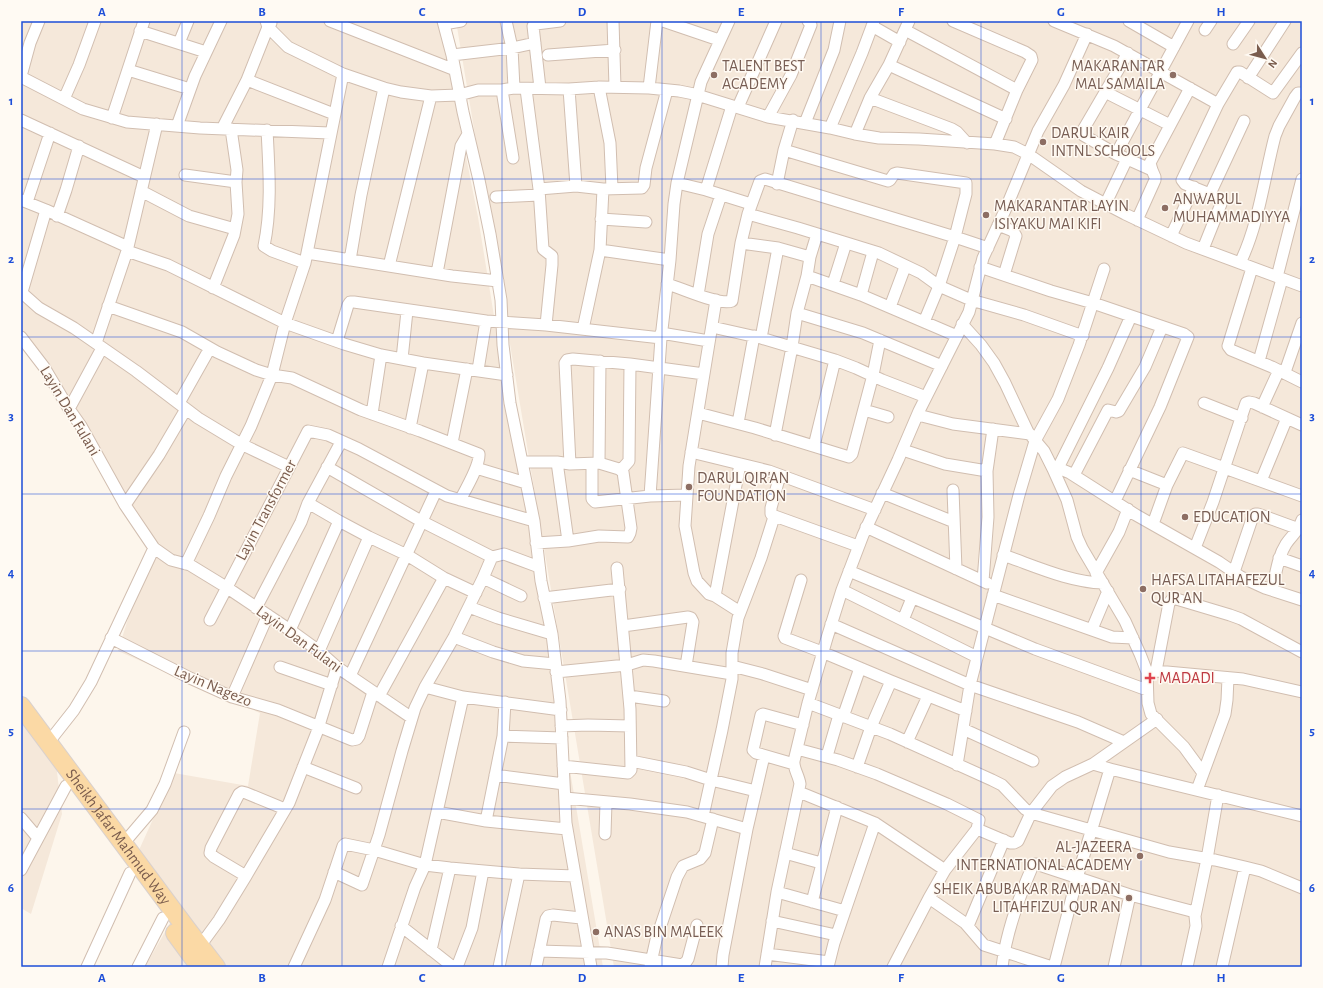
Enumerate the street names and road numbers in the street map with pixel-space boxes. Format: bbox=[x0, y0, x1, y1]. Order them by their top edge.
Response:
street label: Layin Dan Fulani bbox=[36, 363, 103, 459]
street label: Layin Transformer bbox=[233, 456, 300, 563]
street label: Layin Dan Fulani bbox=[253, 603, 345, 676]
street label: Layin Nagezo bbox=[171, 662, 254, 711]
street label: Sheikh Jafar Mahmud Way bbox=[63, 766, 174, 908]

